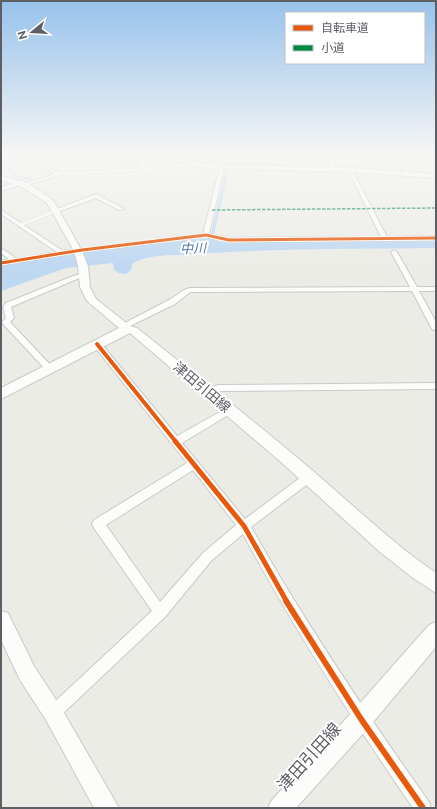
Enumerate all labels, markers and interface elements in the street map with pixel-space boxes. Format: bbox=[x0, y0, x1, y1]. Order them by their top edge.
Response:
north arrow bbox=[12, 12, 52, 52]
legend bbox=[285, 12, 425, 64]
text: 自転車道 bbox=[321, 21, 369, 35]
text: N bbox=[15, 29, 30, 41]
text: 小道 bbox=[321, 41, 345, 55]
water label: 中川 bbox=[180, 240, 208, 256]
street label: 津田引田線 bbox=[170, 358, 234, 416]
street label: 津田引田線 bbox=[273, 719, 345, 795]

